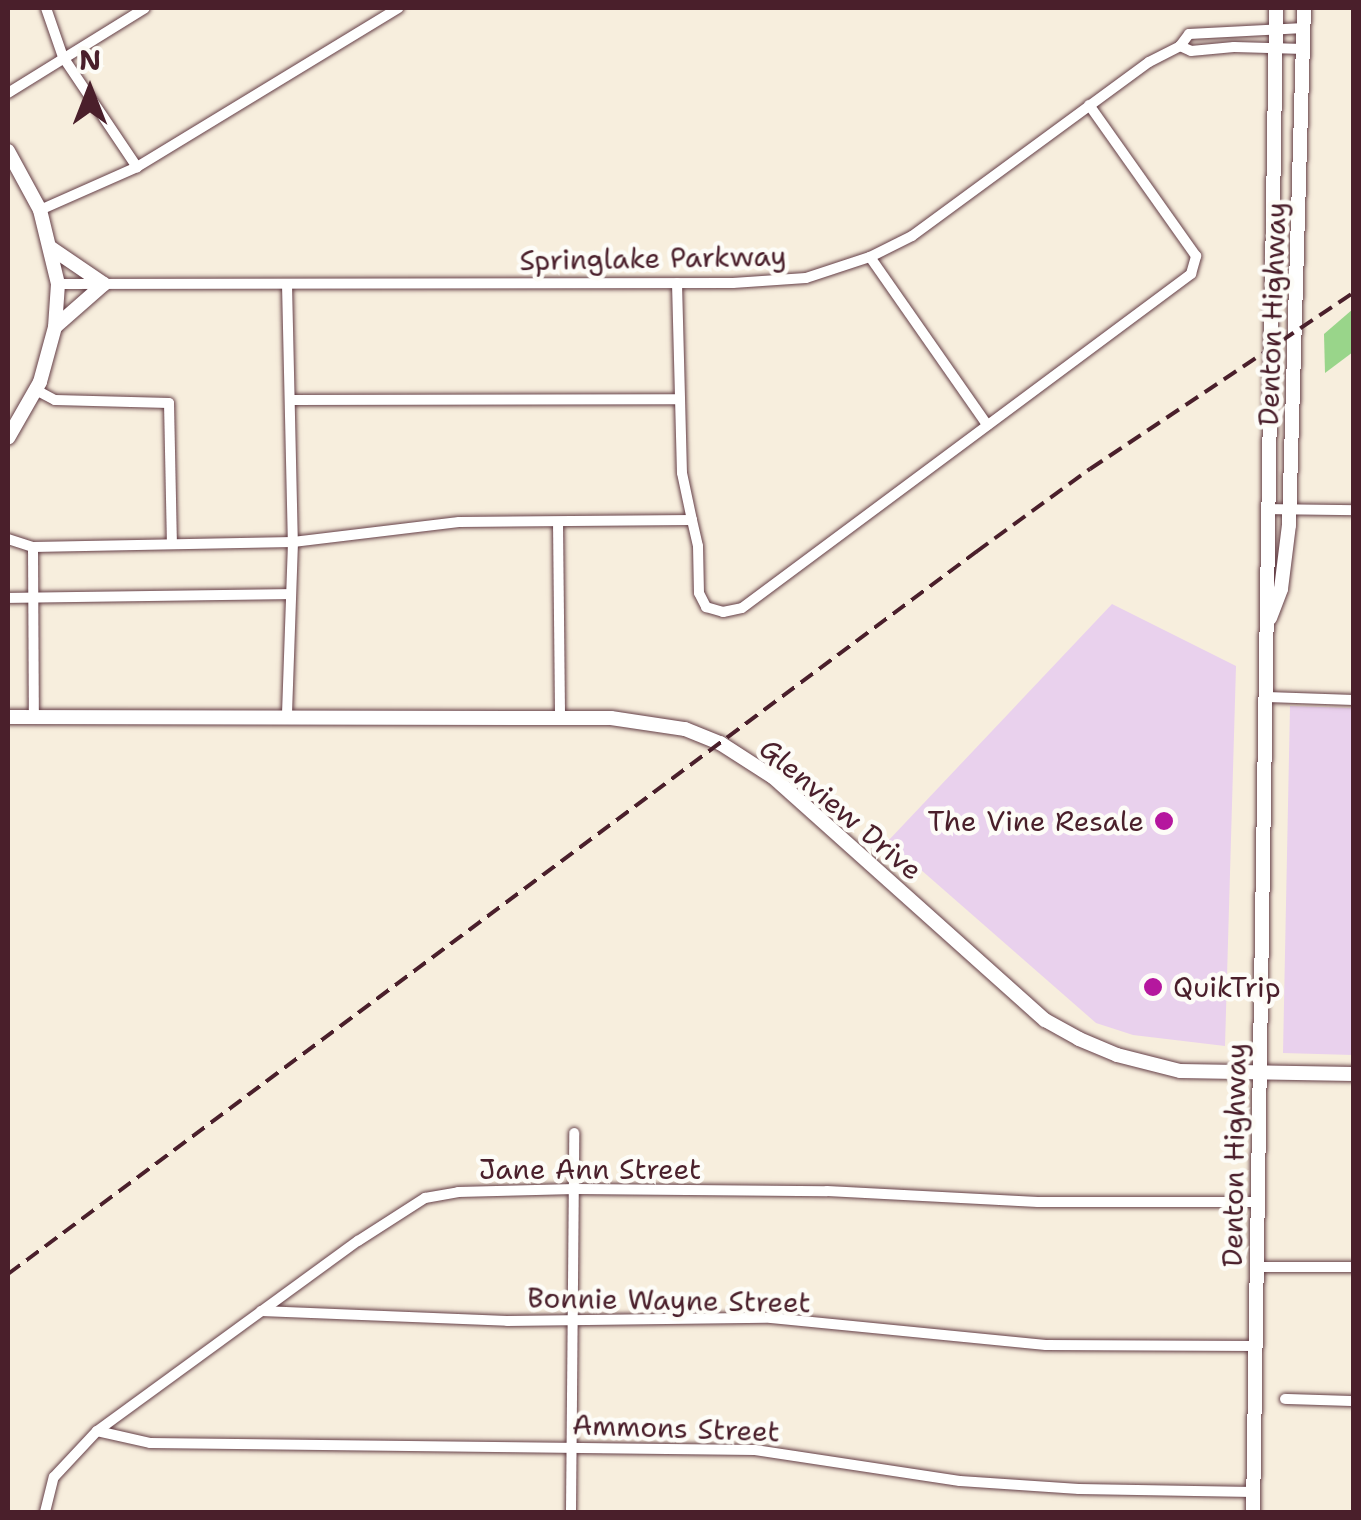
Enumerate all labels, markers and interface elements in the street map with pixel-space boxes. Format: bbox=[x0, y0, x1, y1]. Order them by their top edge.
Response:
north arrow bbox=[40, 40, 140, 140]
text: N bbox=[79, 41, 101, 79]
street label: Denton Highway bbox=[1251, 201, 1293, 427]
street label: Springlake Parkway bbox=[519, 239, 787, 277]
street label: Glenview Drive bbox=[753, 731, 929, 887]
place label: The Vine Resale bbox=[928, 804, 1144, 838]
marker: The Vine Resale bbox=[1153, 810, 1175, 832]
place label: QuikTrip bbox=[1173, 970, 1281, 1004]
marker: QuikTrip bbox=[1142, 976, 1164, 998]
street label: Denton Highway bbox=[1215, 1043, 1253, 1267]
street label: Jane Ann Street bbox=[479, 1152, 701, 1186]
street label: Bonnie Wayne Street bbox=[527, 1281, 811, 1319]
street label: Ammons Street bbox=[572, 1408, 780, 1448]

